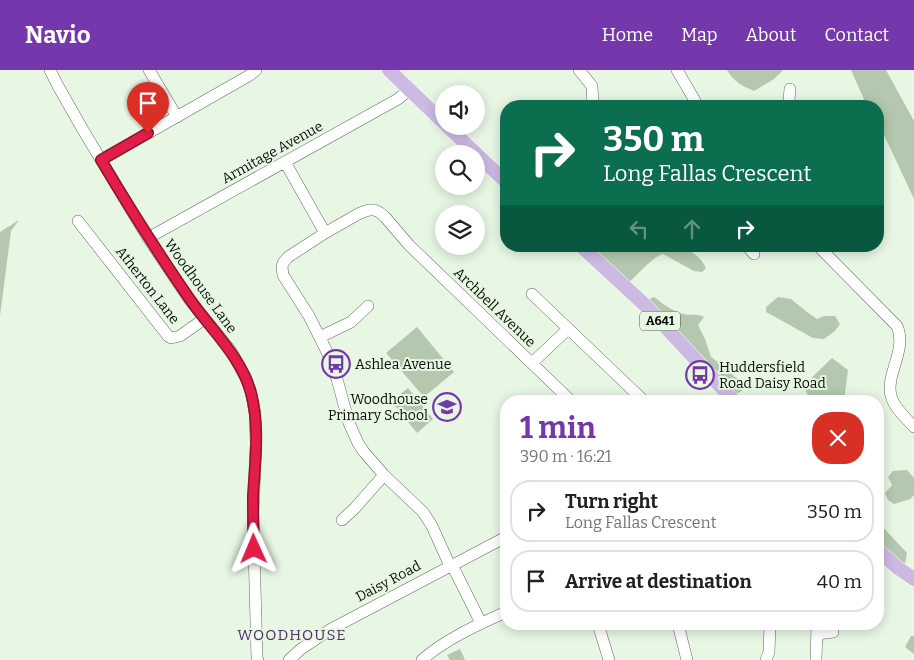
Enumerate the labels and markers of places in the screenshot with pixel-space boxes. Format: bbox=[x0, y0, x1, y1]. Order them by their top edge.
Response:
pin bbox=[127, 82, 169, 133]
bus stop icon: Ashlea Avenue bbox=[321, 349, 351, 379]
place label: Ashlea Avenue bbox=[355, 356, 451, 373]
place label: Huddersfield Road Daisy Road bbox=[719, 359, 826, 392]
bus stop icon: Huddersfield Road Daisy Road bbox=[685, 360, 715, 390]
place label: Woodhouse Primary School bbox=[328, 391, 428, 424]
school or university icon: Woodhouse Primary School bbox=[432, 392, 462, 422]

